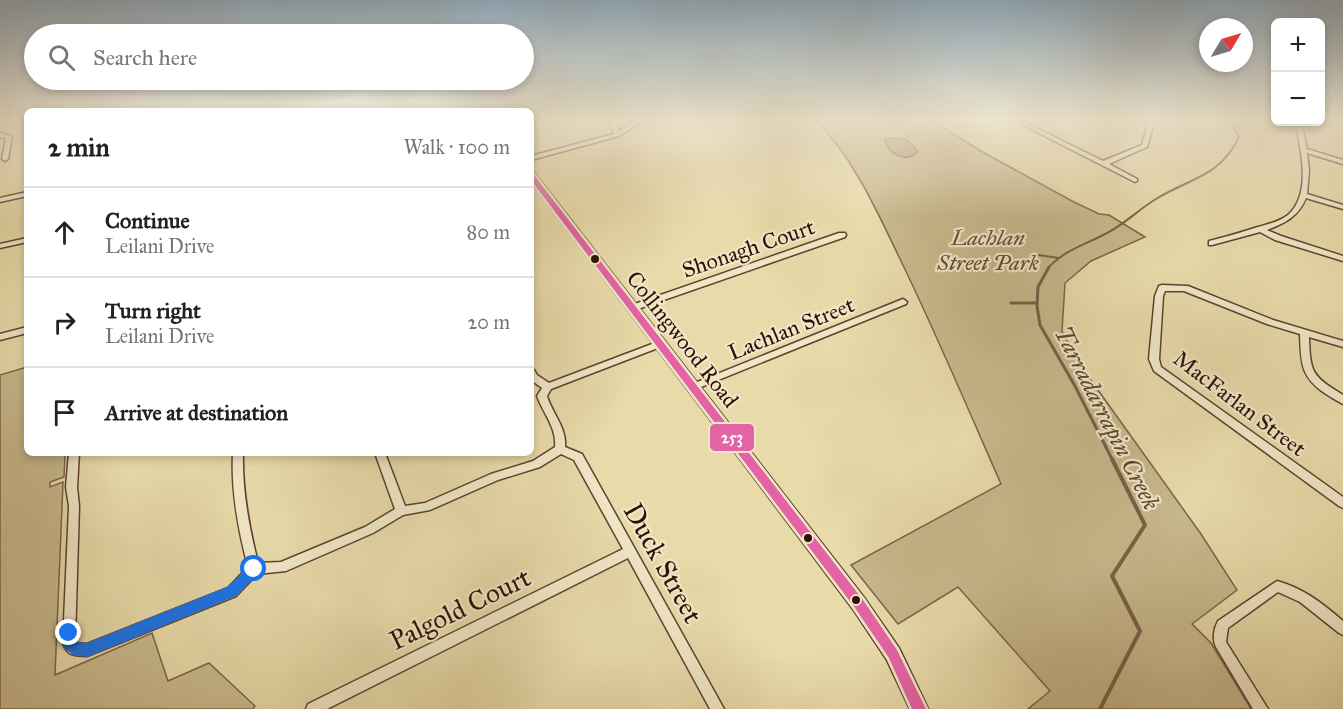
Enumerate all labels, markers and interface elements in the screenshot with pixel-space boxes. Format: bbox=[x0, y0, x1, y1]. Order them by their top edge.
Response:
north arrow bbox=[1199, 18, 1253, 72]
map controls bbox=[1271, 18, 1325, 126]
button: + bbox=[1271, 18, 1325, 72]
search box bbox=[24, 24, 534, 90]
icon: search bbox=[45, 41, 78, 74]
text: Search here bbox=[93, 44, 197, 71]
button: − bbox=[1271, 72, 1325, 126]
text: 2 min bbox=[48, 131, 109, 163]
text: Walk · 100 m bbox=[404, 135, 510, 159]
text: Continue bbox=[105, 207, 190, 234]
street label: Shonagh Court bbox=[678, 213, 818, 284]
icon: ahead bbox=[48, 216, 81, 249]
text: 80 m bbox=[467, 220, 510, 244]
park label: Lachlan Street Park bbox=[936, 224, 1039, 276]
text: Leilani Drive bbox=[105, 234, 214, 258]
unlabelled marker bbox=[589, 253, 601, 265]
street label: Collingwood Road bbox=[621, 266, 744, 413]
street label: Lachlan Street bbox=[724, 291, 858, 366]
text: Turn right bbox=[105, 297, 201, 324]
icon: right bbox=[48, 306, 81, 339]
text: 20 m bbox=[467, 310, 510, 334]
water label: Tarradarrapin Creek bbox=[1048, 321, 1166, 515]
text: Leilani Drive bbox=[105, 324, 214, 348]
street label: MacFarlan Street bbox=[1168, 345, 1311, 462]
icon: arrive bbox=[48, 396, 81, 429]
text: Arrive at destination bbox=[105, 399, 288, 426]
line badge: 253 bbox=[709, 423, 755, 452]
text: 253 bbox=[721, 428, 743, 448]
street label: Duck Street bbox=[617, 497, 710, 629]
unlabelled marker bbox=[802, 532, 814, 544]
route start bbox=[240, 555, 266, 581]
street label: Palgold Court bbox=[384, 560, 537, 658]
unlabelled marker bbox=[850, 594, 862, 606]
route end bbox=[55, 619, 81, 645]

